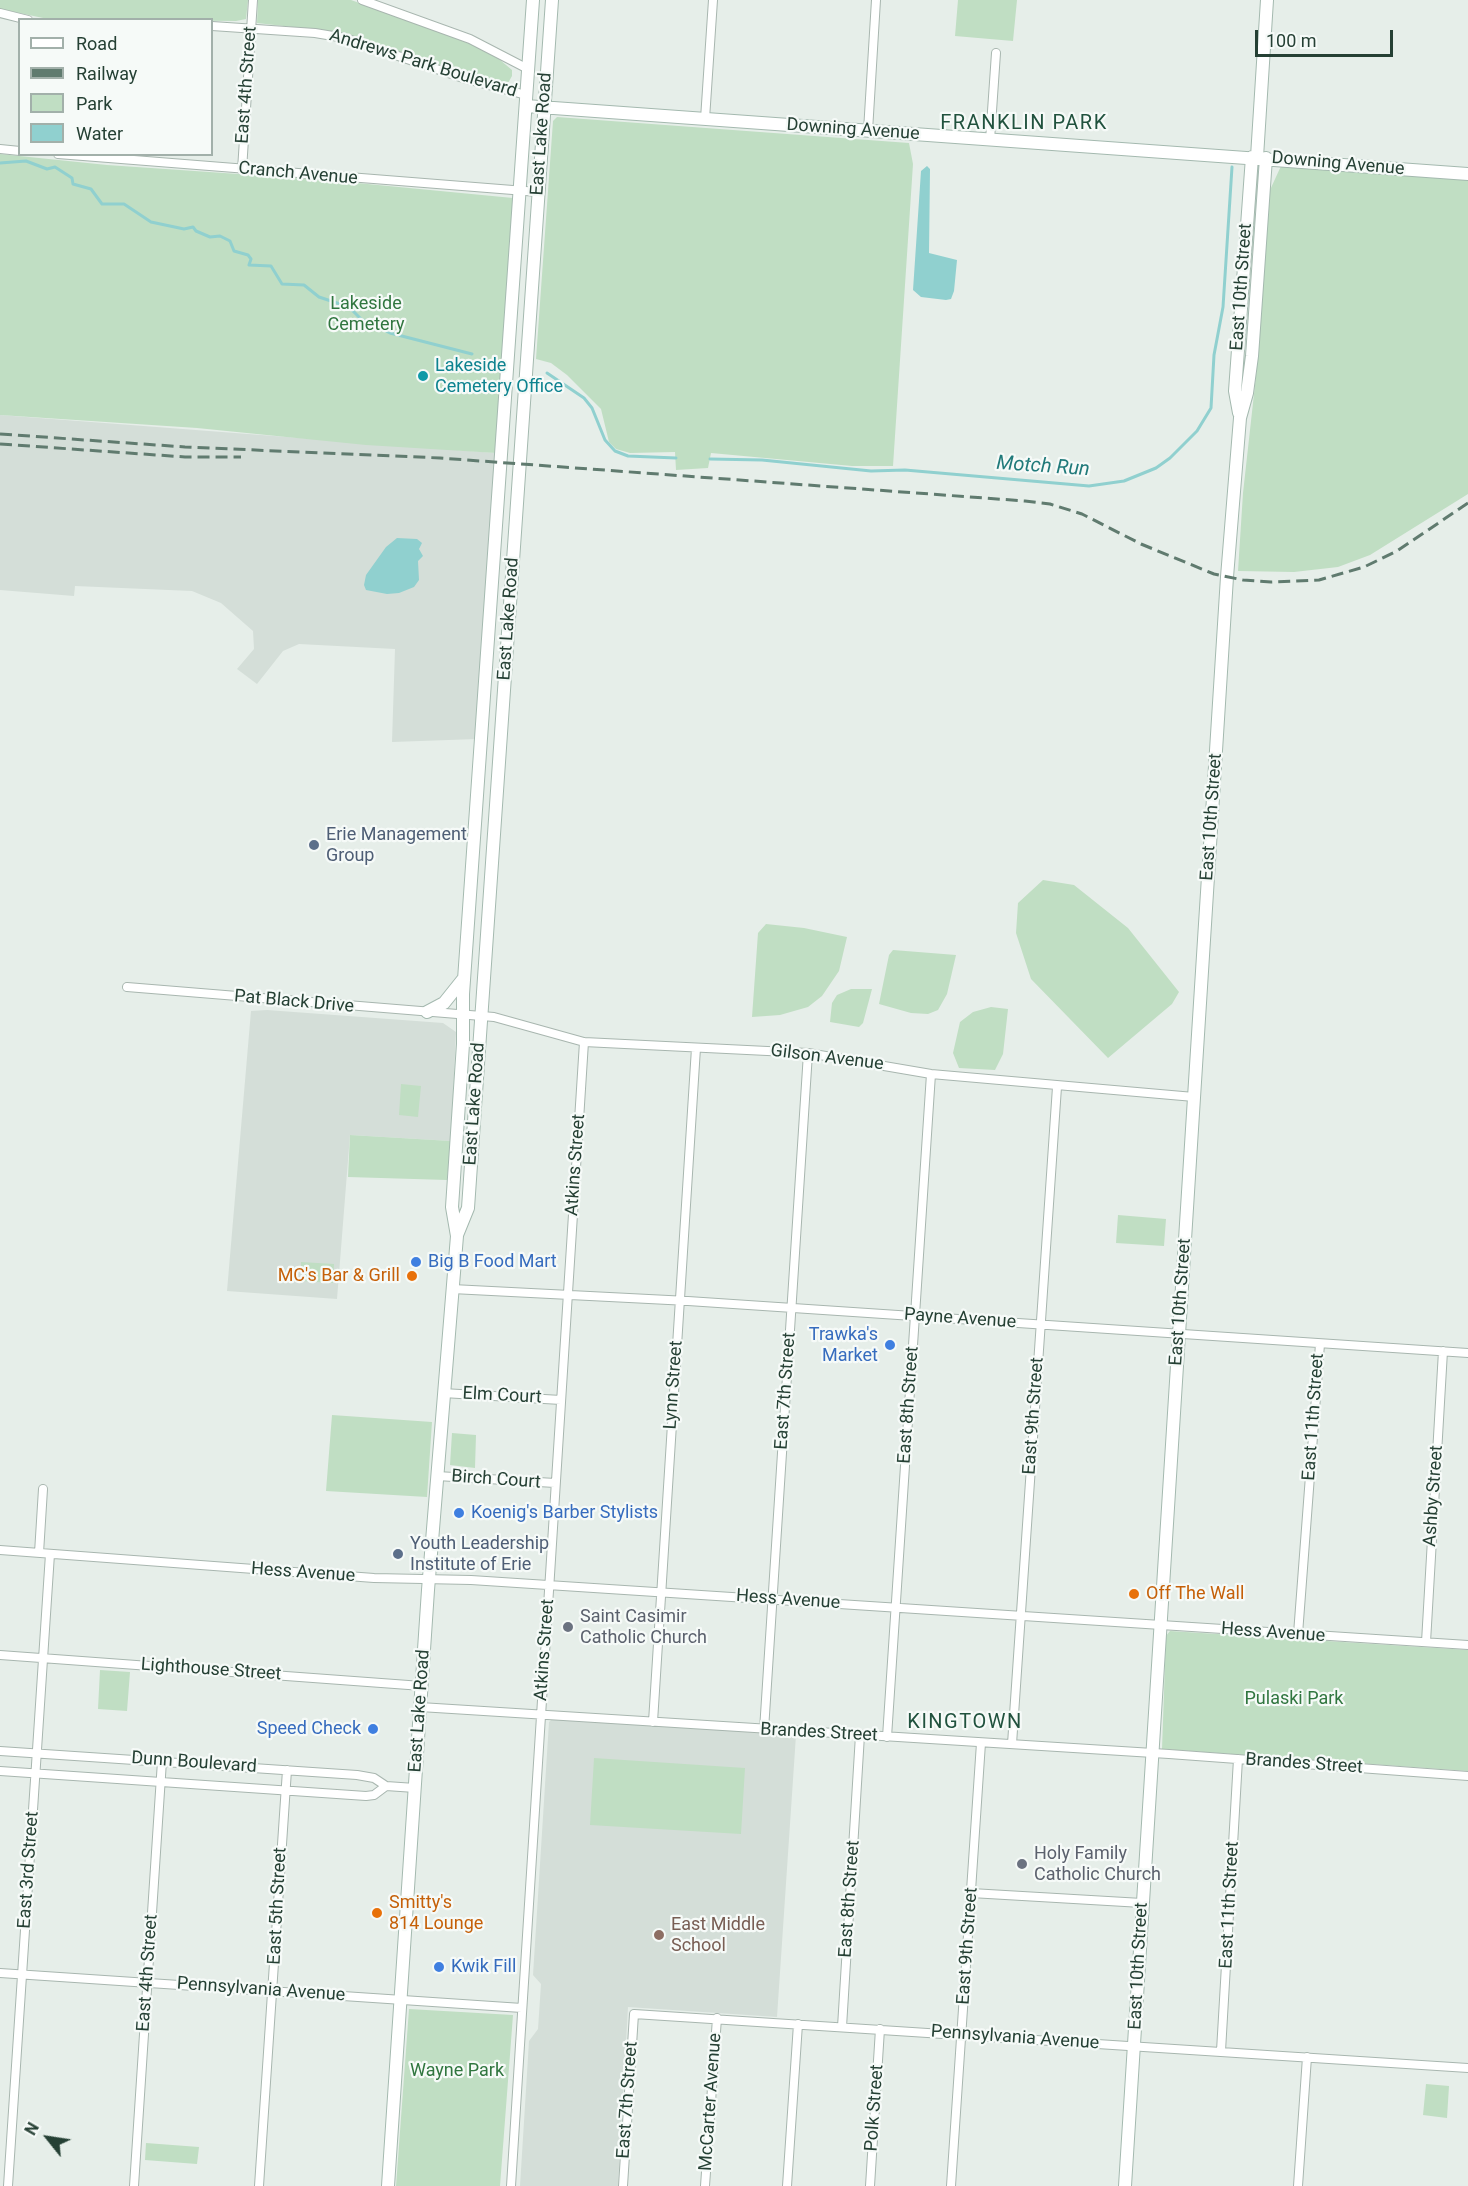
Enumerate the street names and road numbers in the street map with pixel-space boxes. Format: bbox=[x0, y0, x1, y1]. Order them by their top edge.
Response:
street label: Andrews Park Boulevard bbox=[327, 25, 519, 103]
street label: East 4th Street bbox=[232, 26, 262, 144]
street label: East Lake Road bbox=[527, 72, 557, 196]
street label: Downing Avenue bbox=[786, 115, 920, 145]
street label: Downing Avenue bbox=[1271, 147, 1405, 181]
street label: Cranch Avenue bbox=[237, 158, 359, 190]
street label: East 10th Street bbox=[1227, 223, 1257, 351]
street label: East Lake Road bbox=[494, 557, 524, 681]
street label: East 10th Street bbox=[1197, 753, 1227, 881]
street label: Pat Black Drive bbox=[233, 986, 355, 1018]
street label: Gilson Avenue bbox=[769, 1040, 885, 1076]
street label: East Lake Road bbox=[460, 1042, 490, 1166]
street label: Atkins Street bbox=[562, 1113, 590, 1217]
street label: East 10th Street bbox=[1166, 1238, 1196, 1366]
street label: Payne Avenue bbox=[903, 1304, 1017, 1334]
street label: East 7th Street bbox=[771, 1332, 801, 1450]
street label: Lynn Street bbox=[660, 1340, 688, 1430]
street label: East 8th Street bbox=[894, 1346, 924, 1464]
street label: East 11th Street bbox=[1299, 1353, 1329, 1481]
street label: East 9th Street bbox=[1019, 1357, 1049, 1475]
street label: Elm Court bbox=[462, 1383, 542, 1409]
street label: Ashby Street bbox=[1420, 1445, 1448, 1547]
street label: Birch Court bbox=[451, 1466, 541, 1494]
street label: Hess Avenue bbox=[250, 1559, 356, 1587]
street label: Hess Avenue bbox=[735, 1586, 841, 1614]
street label: Atkins Street bbox=[531, 1598, 559, 1702]
street label: Hess Avenue bbox=[1220, 1619, 1326, 1647]
street label: East Lake Road bbox=[405, 1649, 435, 1773]
street label: Lighthouse Street bbox=[140, 1654, 282, 1686]
street label: Brandes Street bbox=[760, 1719, 878, 1747]
street label: Dunn Boulevard bbox=[131, 1748, 257, 1778]
street label: Brandes Street bbox=[1245, 1749, 1363, 1779]
street label: East 3rd Street bbox=[14, 1810, 44, 1930]
street label: East 8th Street bbox=[835, 1840, 865, 1958]
street label: East 11th Street bbox=[1216, 1841, 1244, 1969]
street label: East 5th Street bbox=[264, 1847, 292, 1965]
street label: East 9th Street bbox=[953, 1887, 983, 2005]
street label: East 10th Street bbox=[1125, 1902, 1153, 2030]
street label: East 4th Street bbox=[133, 1914, 163, 2032]
street label: Pennsylvania Avenue bbox=[176, 1973, 346, 2007]
street label: Pennsylvania Avenue bbox=[930, 2021, 1100, 2055]
street label: McCarter Avenue bbox=[695, 2032, 727, 2172]
street label: East 7th Street bbox=[613, 2041, 643, 2159]
street label: Polk Street bbox=[861, 2064, 889, 2152]

